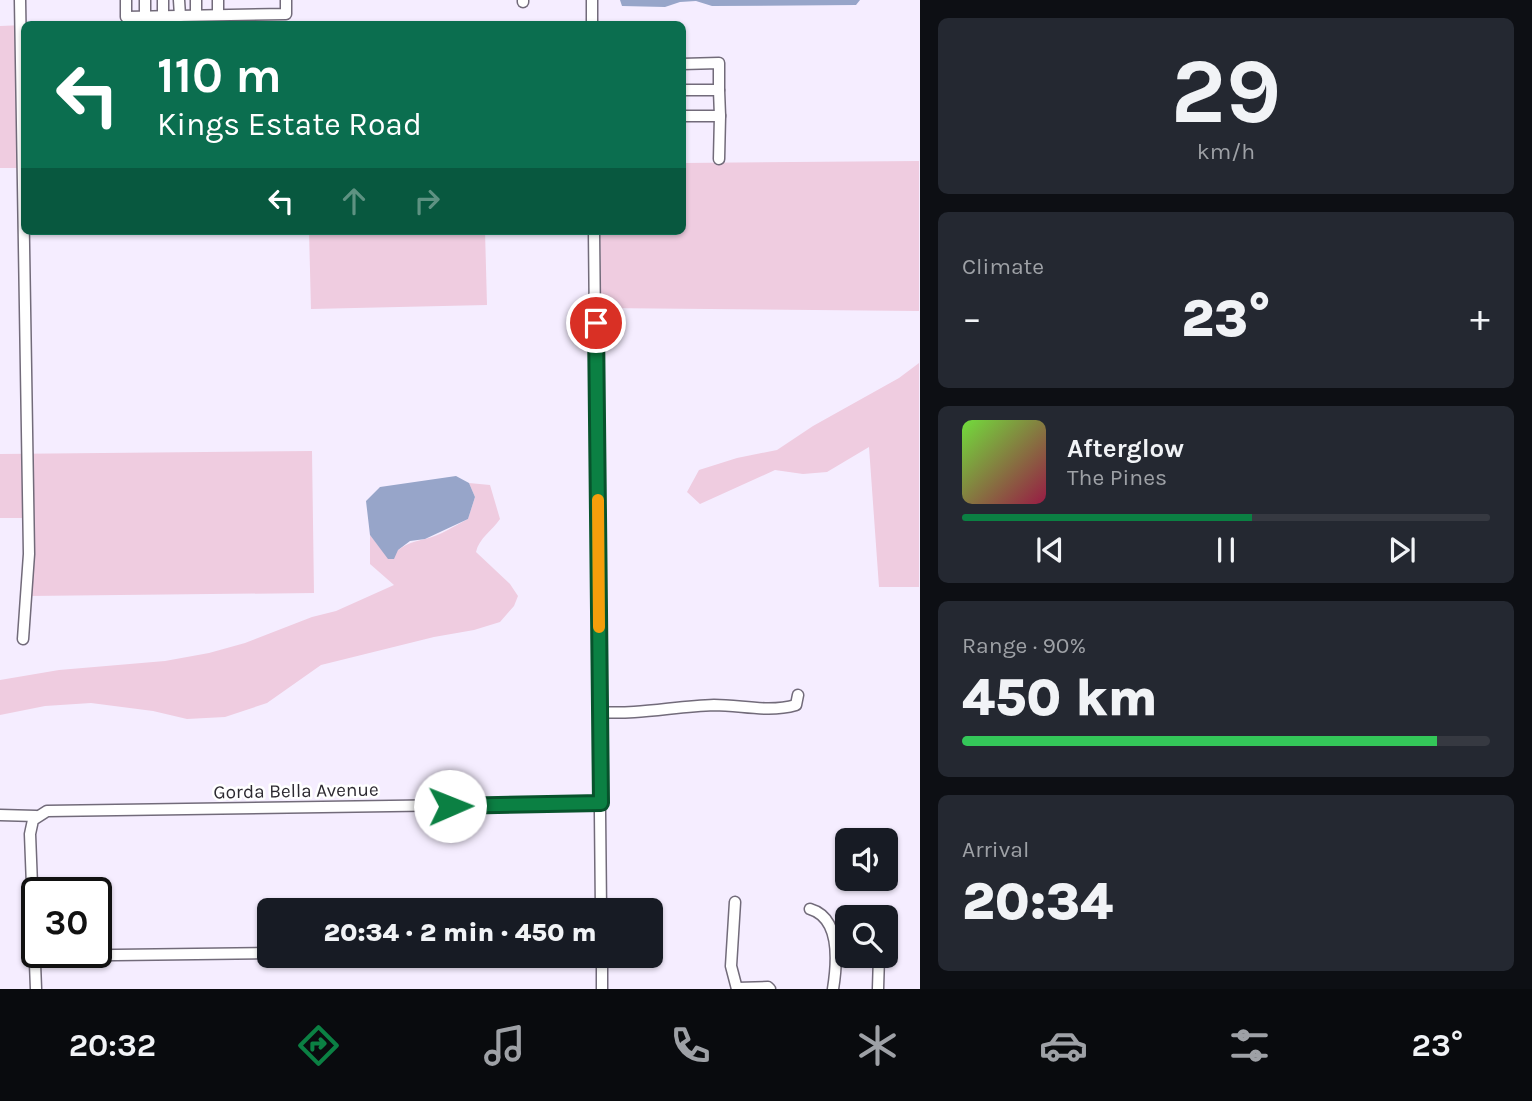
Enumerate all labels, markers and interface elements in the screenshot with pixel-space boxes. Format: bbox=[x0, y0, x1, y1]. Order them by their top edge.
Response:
text: 29 bbox=[1171, 39, 1281, 145]
text: 110 m bbox=[157, 47, 282, 104]
icon: left bbox=[42, 49, 133, 140]
text: Kings Estate Road bbox=[157, 106, 422, 143]
text: km/h bbox=[1197, 138, 1255, 165]
icon: left bbox=[262, 182, 300, 220]
icon: ahead bbox=[335, 182, 373, 220]
icon: right bbox=[408, 182, 446, 220]
text: Climate bbox=[962, 253, 1044, 280]
text: 23° bbox=[1181, 288, 1271, 349]
pin bbox=[566, 293, 626, 353]
text: − bbox=[962, 296, 982, 341]
text: + bbox=[1470, 296, 1490, 341]
icon: arrive bbox=[577, 304, 615, 342]
text: Afterglow bbox=[1067, 433, 1184, 464]
text: The Pines bbox=[1067, 464, 1167, 491]
icon: previous bbox=[1031, 531, 1069, 569]
icon: pause bbox=[1207, 531, 1245, 569]
icon: next bbox=[1383, 531, 1421, 569]
text: Range · 90% bbox=[962, 632, 1086, 659]
text: 450 km bbox=[962, 667, 1158, 728]
position arrow bbox=[413, 769, 487, 843]
street label: Gorda Bella Avenue bbox=[213, 779, 379, 803]
map controls bbox=[835, 828, 898, 968]
button: sound bbox=[835, 828, 898, 891]
text: Arrival bbox=[962, 836, 1029, 863]
text: 20:34 bbox=[962, 871, 1113, 932]
speed limit sign: 30 bbox=[21, 877, 112, 968]
button: search bbox=[835, 905, 898, 968]
text: 20:34 · 2 min · 450 m bbox=[324, 917, 596, 948]
icon: directions bbox=[294, 1021, 343, 1070]
icon: music bbox=[480, 1021, 529, 1070]
icon: phone bbox=[666, 1021, 715, 1070]
icon: climate bbox=[853, 1021, 902, 1070]
icon: car bbox=[1039, 1021, 1088, 1070]
icon: filters bbox=[1225, 1021, 1274, 1070]
text: 20:32 bbox=[69, 1027, 156, 1064]
text: 23° bbox=[1412, 1027, 1463, 1064]

